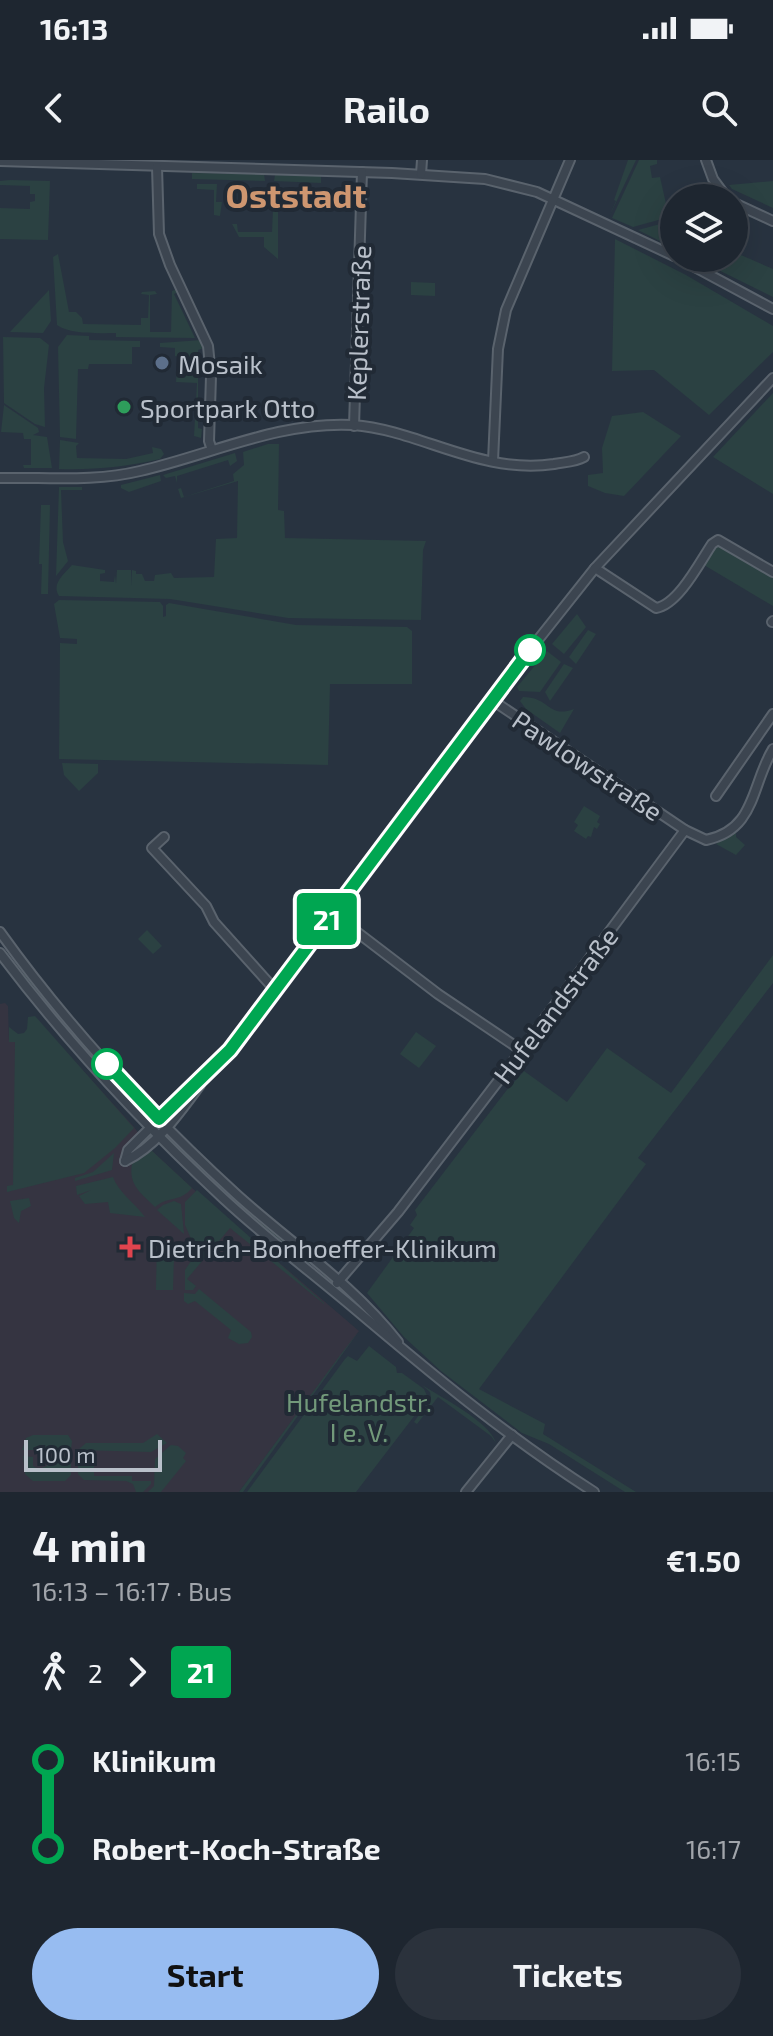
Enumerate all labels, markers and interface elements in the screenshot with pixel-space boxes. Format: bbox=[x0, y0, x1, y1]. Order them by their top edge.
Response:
text: 16:13 bbox=[40, 10, 108, 46]
icon: back bbox=[32, 86, 76, 130]
icon: search bbox=[697, 86, 741, 130]
text: Railo bbox=[343, 87, 430, 130]
district label: Oststadt bbox=[226, 174, 367, 215]
map controls bbox=[660, 184, 748, 272]
button: layers bbox=[660, 184, 748, 272]
street label: Keplerstraße bbox=[340, 245, 376, 401]
place label: Mosaik bbox=[178, 348, 263, 379]
marker: Mosaik bbox=[153, 354, 171, 372]
place label: Sportpark Otto bbox=[140, 392, 315, 423]
marker: Sportpark Otto bbox=[115, 398, 133, 416]
unlabelled marker bbox=[515, 635, 545, 665]
street label: Pawlowstraße bbox=[507, 703, 669, 827]
line badge: 21 bbox=[291, 893, 363, 945]
text: 21 bbox=[313, 902, 341, 936]
street label: Hufelandstraße bbox=[486, 921, 624, 1089]
unlabelled marker bbox=[92, 1049, 122, 1079]
place label: Dietrich-Bonhoeffer-Klinikum bbox=[148, 1232, 497, 1263]
marker: Dietrich-Bonhoeffer-Klinikum bbox=[119, 1236, 141, 1258]
park label: Hufelandstr. I e. V. bbox=[286, 1386, 432, 1447]
scale bar bbox=[24, 1436, 162, 1472]
text: 100 m bbox=[36, 1441, 95, 1467]
text: 4 min bbox=[32, 1518, 147, 1571]
text: €1.50 bbox=[666, 1542, 741, 1578]
text: 16:13 – 16:17 · Bus bbox=[32, 1575, 232, 1606]
icon: walk bbox=[32, 1650, 76, 1694]
icon: forward bbox=[115, 1650, 159, 1694]
text: 21 bbox=[187, 1655, 215, 1689]
text: 2 bbox=[88, 1657, 103, 1688]
text: Klinikum bbox=[92, 1742, 216, 1778]
text: 16:15 bbox=[685, 1745, 741, 1776]
text: Robert-Koch-Straße bbox=[92, 1830, 381, 1866]
text: 16:17 bbox=[686, 1833, 741, 1864]
button: Start bbox=[32, 1928, 379, 2020]
button: Tickets bbox=[395, 1928, 741, 2020]

